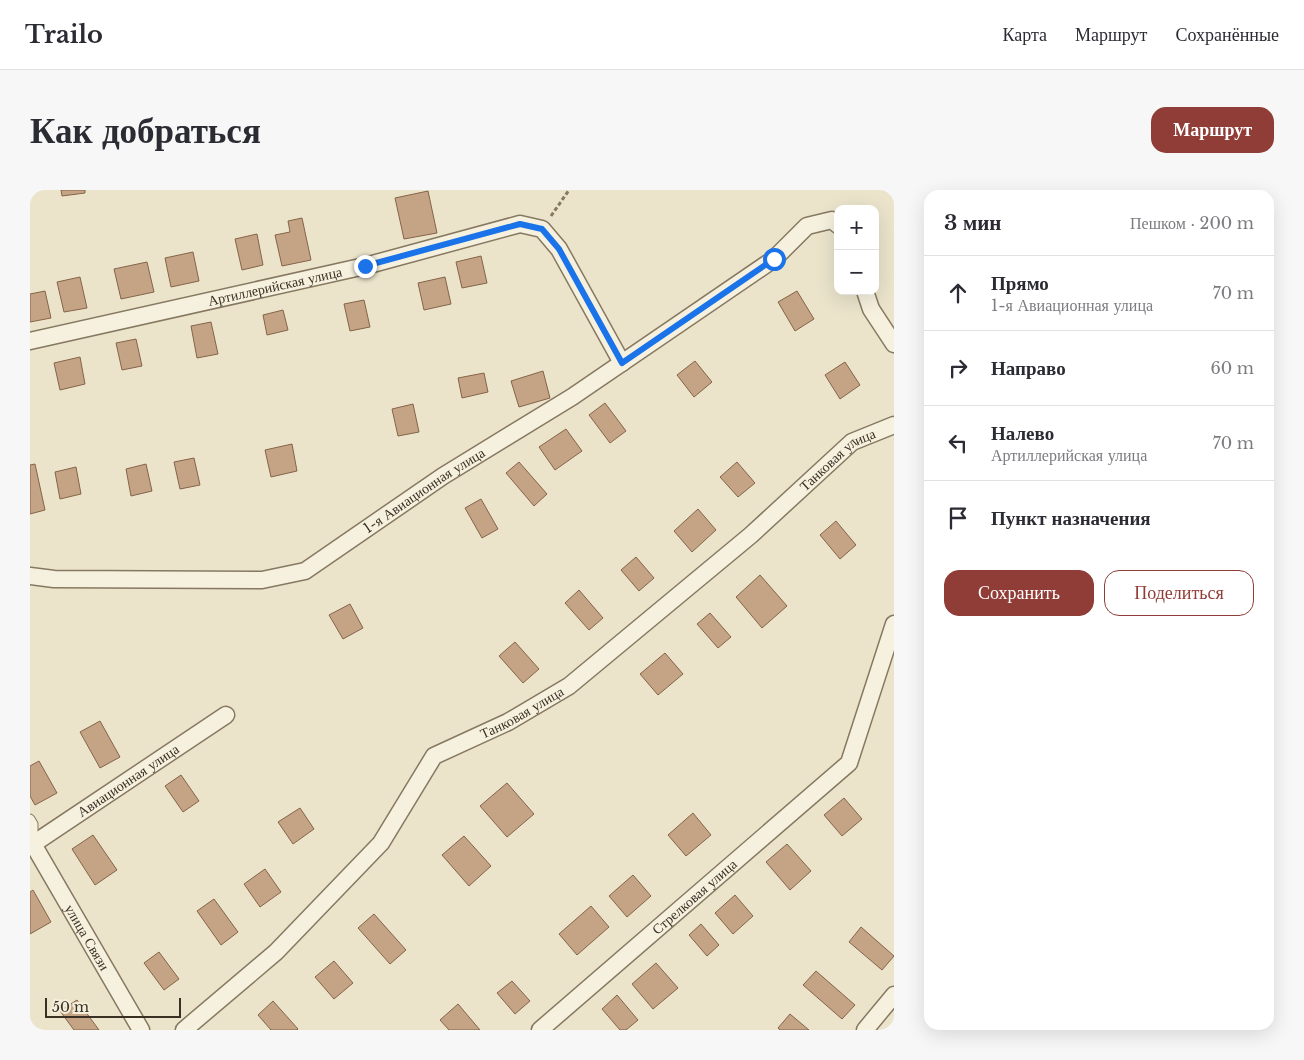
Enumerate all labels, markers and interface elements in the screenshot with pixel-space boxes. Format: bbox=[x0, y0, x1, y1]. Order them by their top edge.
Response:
text: Trailo bbox=[25, 20, 103, 49]
text: Карта bbox=[1002, 24, 1047, 46]
text: Маршрут bbox=[1075, 24, 1147, 46]
text: Сохранённые bbox=[1175, 24, 1279, 46]
button: Маршрут bbox=[1151, 107, 1274, 153]
text: Как добраться bbox=[30, 109, 261, 152]
map controls bbox=[834, 205, 879, 295]
button: + bbox=[834, 205, 879, 250]
text: 3 мин bbox=[944, 210, 1001, 236]
text: Пешком · 200 m bbox=[1130, 213, 1254, 233]
route start bbox=[763, 248, 786, 271]
button: − bbox=[834, 250, 879, 295]
route end bbox=[354, 255, 377, 278]
street label: Артиллерийская улица bbox=[206, 262, 344, 310]
text: Прямо bbox=[991, 272, 1049, 295]
icon: ahead bbox=[944, 279, 972, 307]
text: 70 m bbox=[1213, 283, 1254, 303]
text: 1-я Авиационная улица bbox=[991, 295, 1153, 315]
icon: right bbox=[944, 354, 972, 382]
text: Направо bbox=[991, 357, 1066, 380]
text: 60 m bbox=[1211, 358, 1254, 378]
text: Налево bbox=[991, 422, 1054, 445]
street label: Танковая улица bbox=[796, 424, 879, 495]
icon: left bbox=[944, 429, 972, 457]
text: 70 m bbox=[1213, 433, 1254, 453]
street label: 1-я Авиационная улица bbox=[360, 443, 489, 537]
text: Артиллерийская улица bbox=[991, 445, 1147, 465]
icon: arrive bbox=[944, 504, 972, 532]
text: Пункт назначения bbox=[991, 507, 1151, 530]
button: Сохранить bbox=[944, 570, 1094, 616]
button: Поделиться bbox=[1104, 570, 1254, 616]
street label: Танковая улица bbox=[477, 682, 568, 743]
street label: Авиационная улица bbox=[74, 740, 183, 821]
street label: Стрелковая улица bbox=[648, 854, 741, 938]
street label: улица Связи bbox=[61, 901, 114, 974]
scale bar bbox=[45, 995, 181, 1018]
text: 50 m bbox=[52, 998, 89, 1016]

